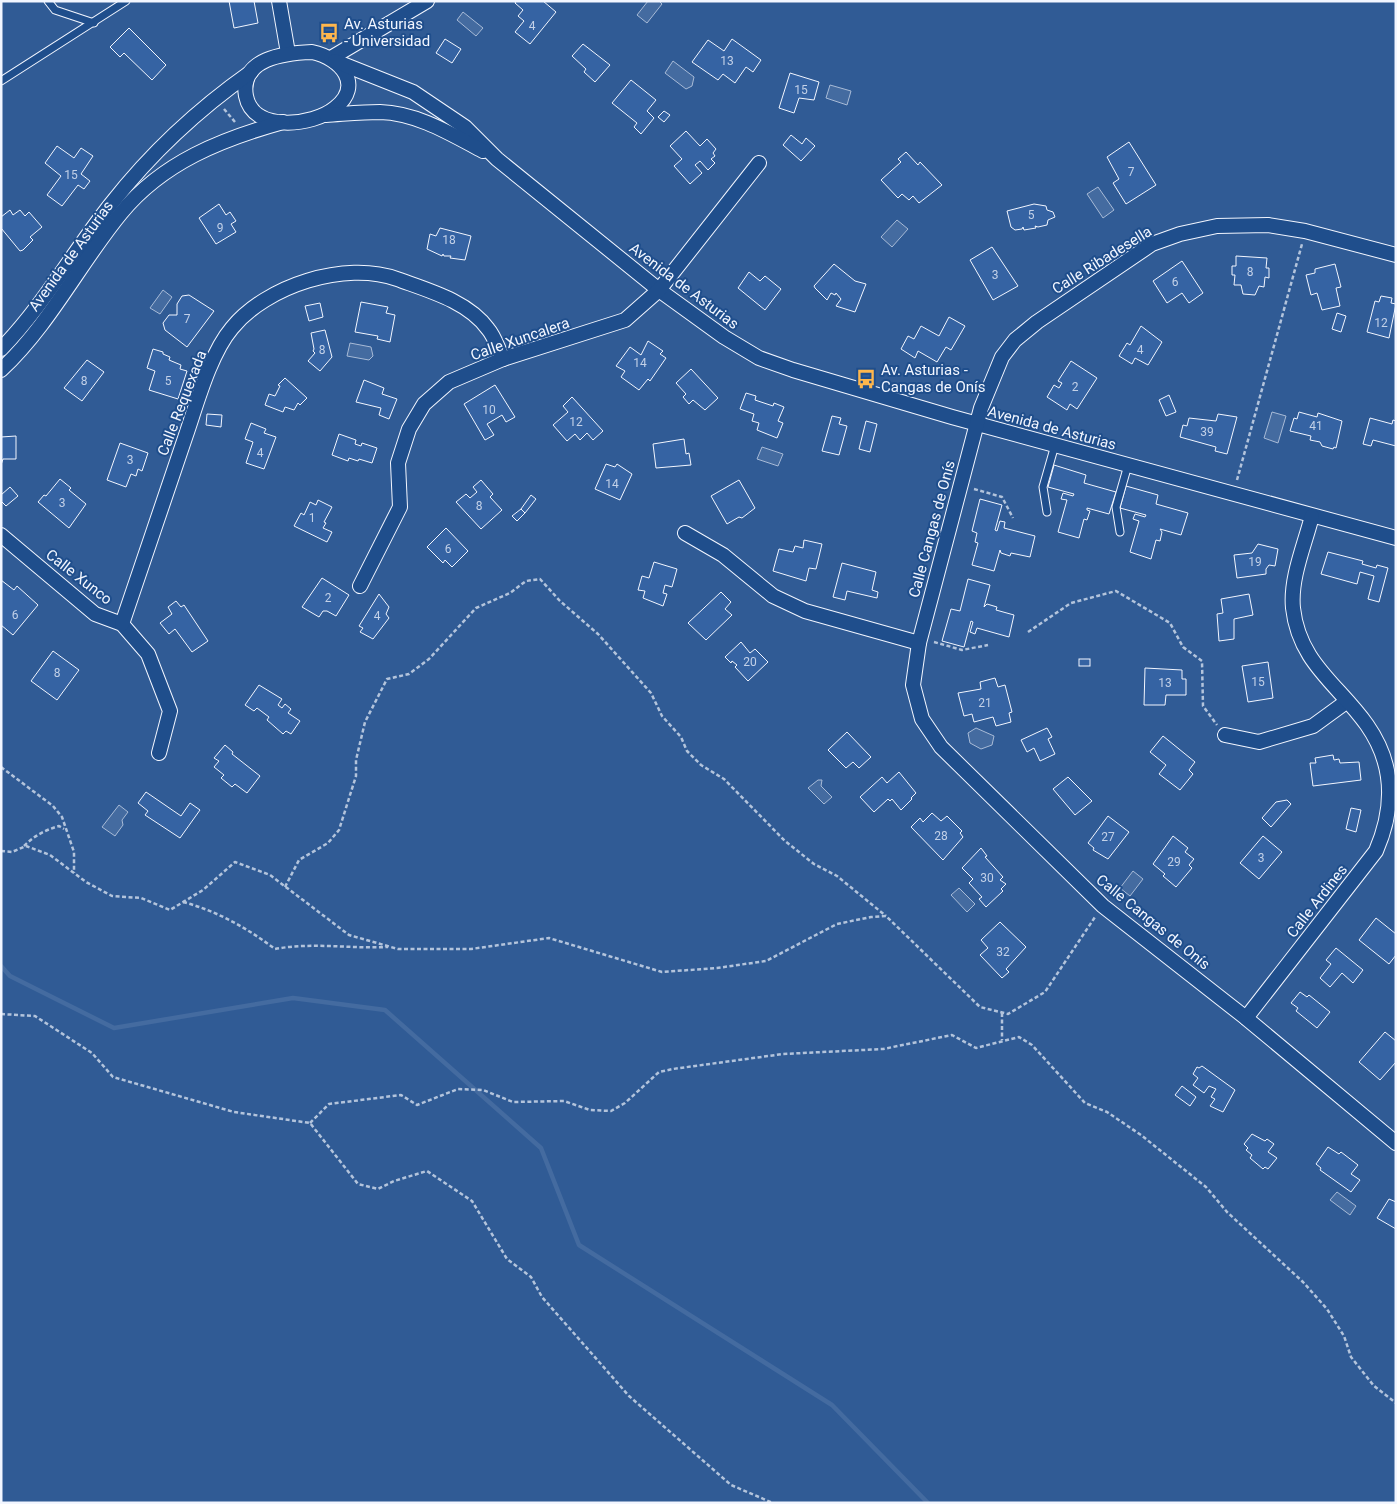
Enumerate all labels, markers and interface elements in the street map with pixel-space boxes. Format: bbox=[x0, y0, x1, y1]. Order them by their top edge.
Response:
place label: Av. Asturias - Universidad bbox=[344, 15, 430, 50]
house number: 4 bbox=[529, 19, 536, 33]
bus stop icon: Av. Asturias - Universidad bbox=[318, 22, 340, 44]
house number: 13 bbox=[720, 54, 734, 68]
house number: 15 bbox=[794, 83, 808, 97]
house number: 7 bbox=[1128, 165, 1135, 179]
house number: 15 bbox=[64, 168, 78, 182]
street label: Avenida de Asturias bbox=[25, 197, 117, 315]
house number: 5 bbox=[1028, 208, 1035, 222]
house number: 9 bbox=[217, 221, 223, 235]
street label: Calle Ribadesella bbox=[1049, 222, 1155, 298]
house number: 18 bbox=[442, 233, 456, 247]
street label: Avenida de Asturias bbox=[626, 239, 742, 333]
house number: 8 bbox=[1247, 265, 1254, 279]
house number: 3 bbox=[992, 268, 998, 282]
house number: 6 bbox=[1172, 275, 1179, 289]
house number: 7 bbox=[184, 312, 191, 326]
street label: Calle Xuncalera bbox=[468, 314, 572, 364]
house number: 12 bbox=[1374, 316, 1388, 330]
house number: 8 bbox=[319, 343, 326, 357]
house number: 4 bbox=[1137, 343, 1144, 357]
street label: Calle Requexada bbox=[154, 348, 210, 458]
house number: 14 bbox=[633, 356, 647, 370]
place label: Av. Asturias - Cangas de Onís bbox=[881, 361, 985, 396]
bus stop icon: Av. Asturias - Cangas de Onís bbox=[855, 368, 877, 390]
house number: 8 bbox=[81, 374, 88, 388]
house number: 5 bbox=[165, 374, 172, 388]
house number: 2 bbox=[1072, 380, 1079, 394]
street label: Avenida de Asturias bbox=[986, 402, 1118, 454]
house number: 10 bbox=[482, 403, 496, 417]
house number: 12 bbox=[569, 415, 583, 429]
house number: 41 bbox=[1309, 419, 1323, 433]
house number: 39 bbox=[1200, 425, 1214, 439]
house number: 4 bbox=[257, 446, 264, 460]
house number: 3 bbox=[127, 453, 133, 467]
street label: Calle Cangas de Onís bbox=[905, 458, 959, 600]
house number: 14 bbox=[605, 477, 619, 491]
house number: 3 bbox=[59, 496, 65, 510]
house number: 8 bbox=[476, 499, 483, 513]
house number: 1 bbox=[309, 511, 315, 525]
house number: 6 bbox=[445, 542, 452, 556]
street label: Calle Xunco bbox=[42, 546, 116, 608]
house number: 19 bbox=[1248, 555, 1262, 569]
house number: 2 bbox=[325, 591, 332, 605]
house number: 6 bbox=[12, 608, 19, 622]
house number: 4 bbox=[374, 609, 381, 623]
house number: 20 bbox=[743, 655, 757, 669]
house number: 8 bbox=[54, 666, 61, 680]
house number: 15 bbox=[1251, 675, 1265, 689]
house number: 13 bbox=[1158, 676, 1172, 690]
house number: 21 bbox=[978, 696, 992, 710]
house number: 28 bbox=[934, 829, 948, 843]
house number: 27 bbox=[1101, 830, 1115, 844]
house number: 3 bbox=[1258, 851, 1264, 865]
house number: 29 bbox=[1167, 855, 1181, 869]
street label: Calle Ardines bbox=[1283, 861, 1351, 941]
house number: 30 bbox=[980, 871, 994, 885]
street label: Calle Cangas de Onís bbox=[1092, 871, 1214, 973]
house number: 32 bbox=[996, 945, 1010, 959]

